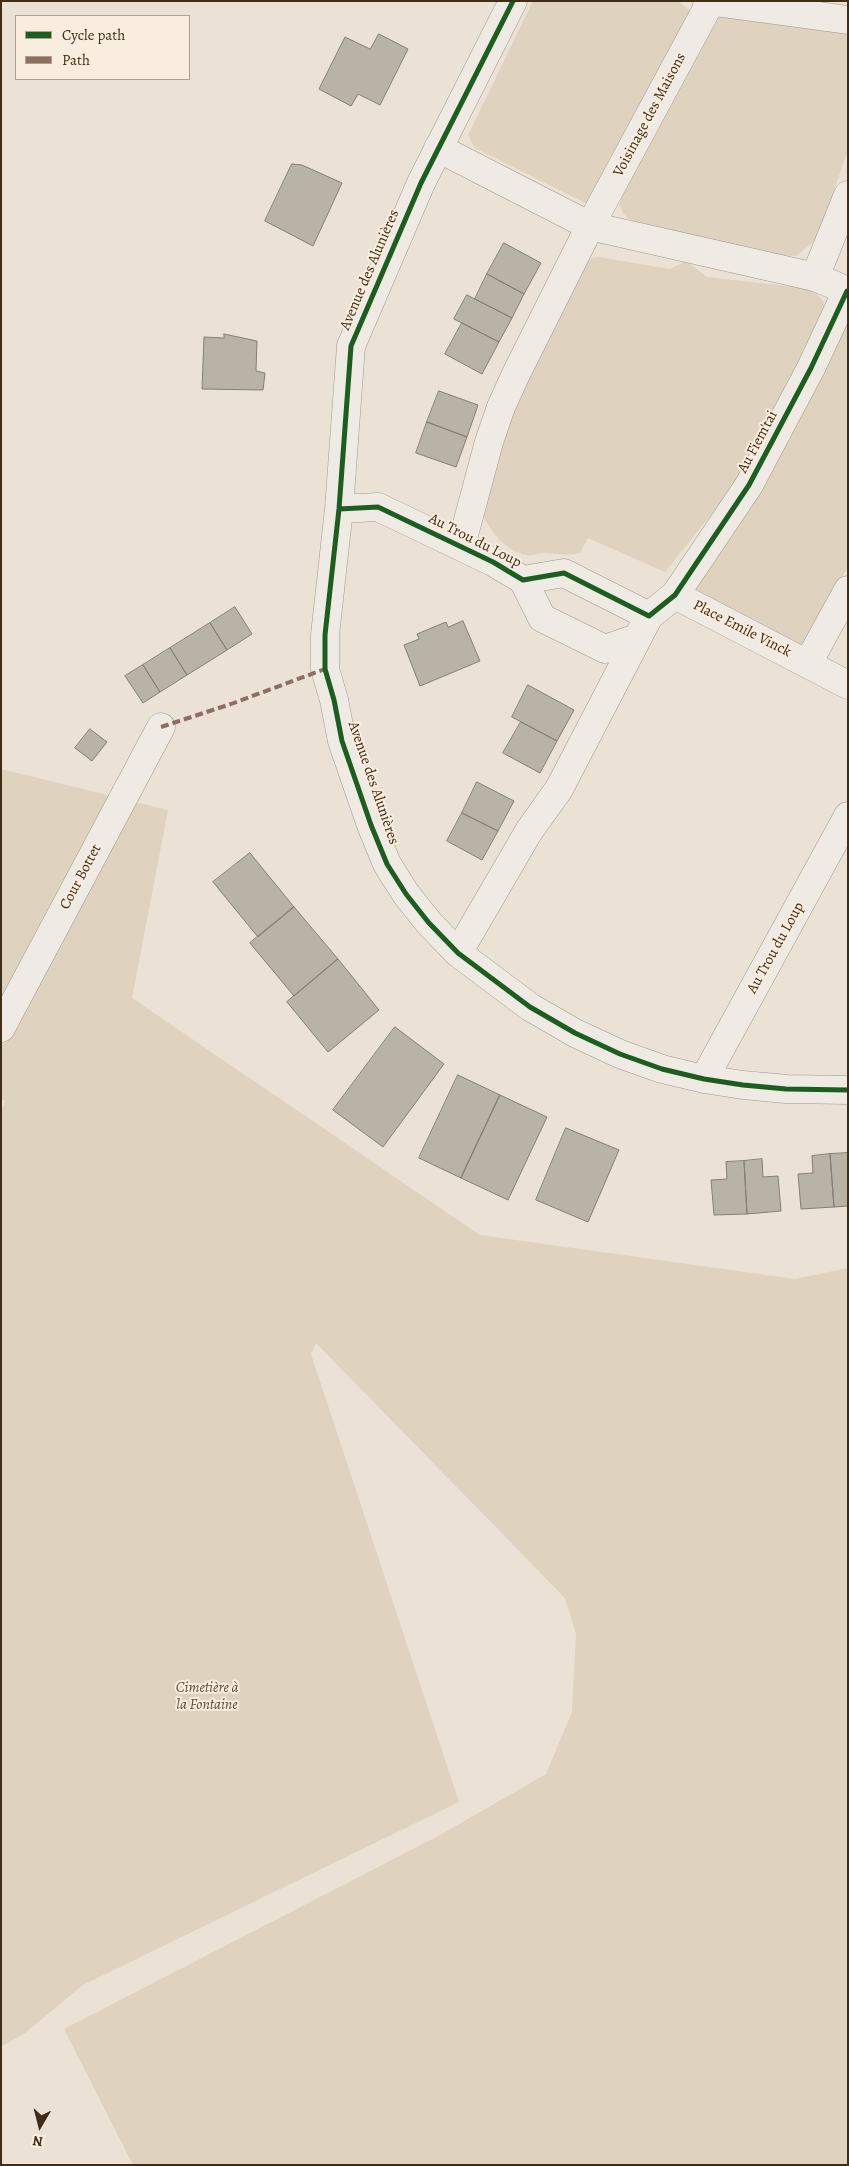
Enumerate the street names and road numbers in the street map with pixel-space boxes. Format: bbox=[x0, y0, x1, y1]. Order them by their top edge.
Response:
street label: Voisinage des Maisons bbox=[610, 50, 690, 180]
street label: Avenue des Alunières bbox=[336, 207, 404, 333]
street label: Au Fiem'tai bbox=[734, 408, 782, 476]
street label: Au Trou du Loup bbox=[426, 510, 524, 572]
street label: Place Emile Vinck bbox=[690, 596, 794, 662]
street label: Avenue des Alunières bbox=[343, 719, 403, 847]
street label: Cour Bottet bbox=[56, 841, 106, 913]
street label: Au Trou du Loup bbox=[743, 899, 809, 997]

